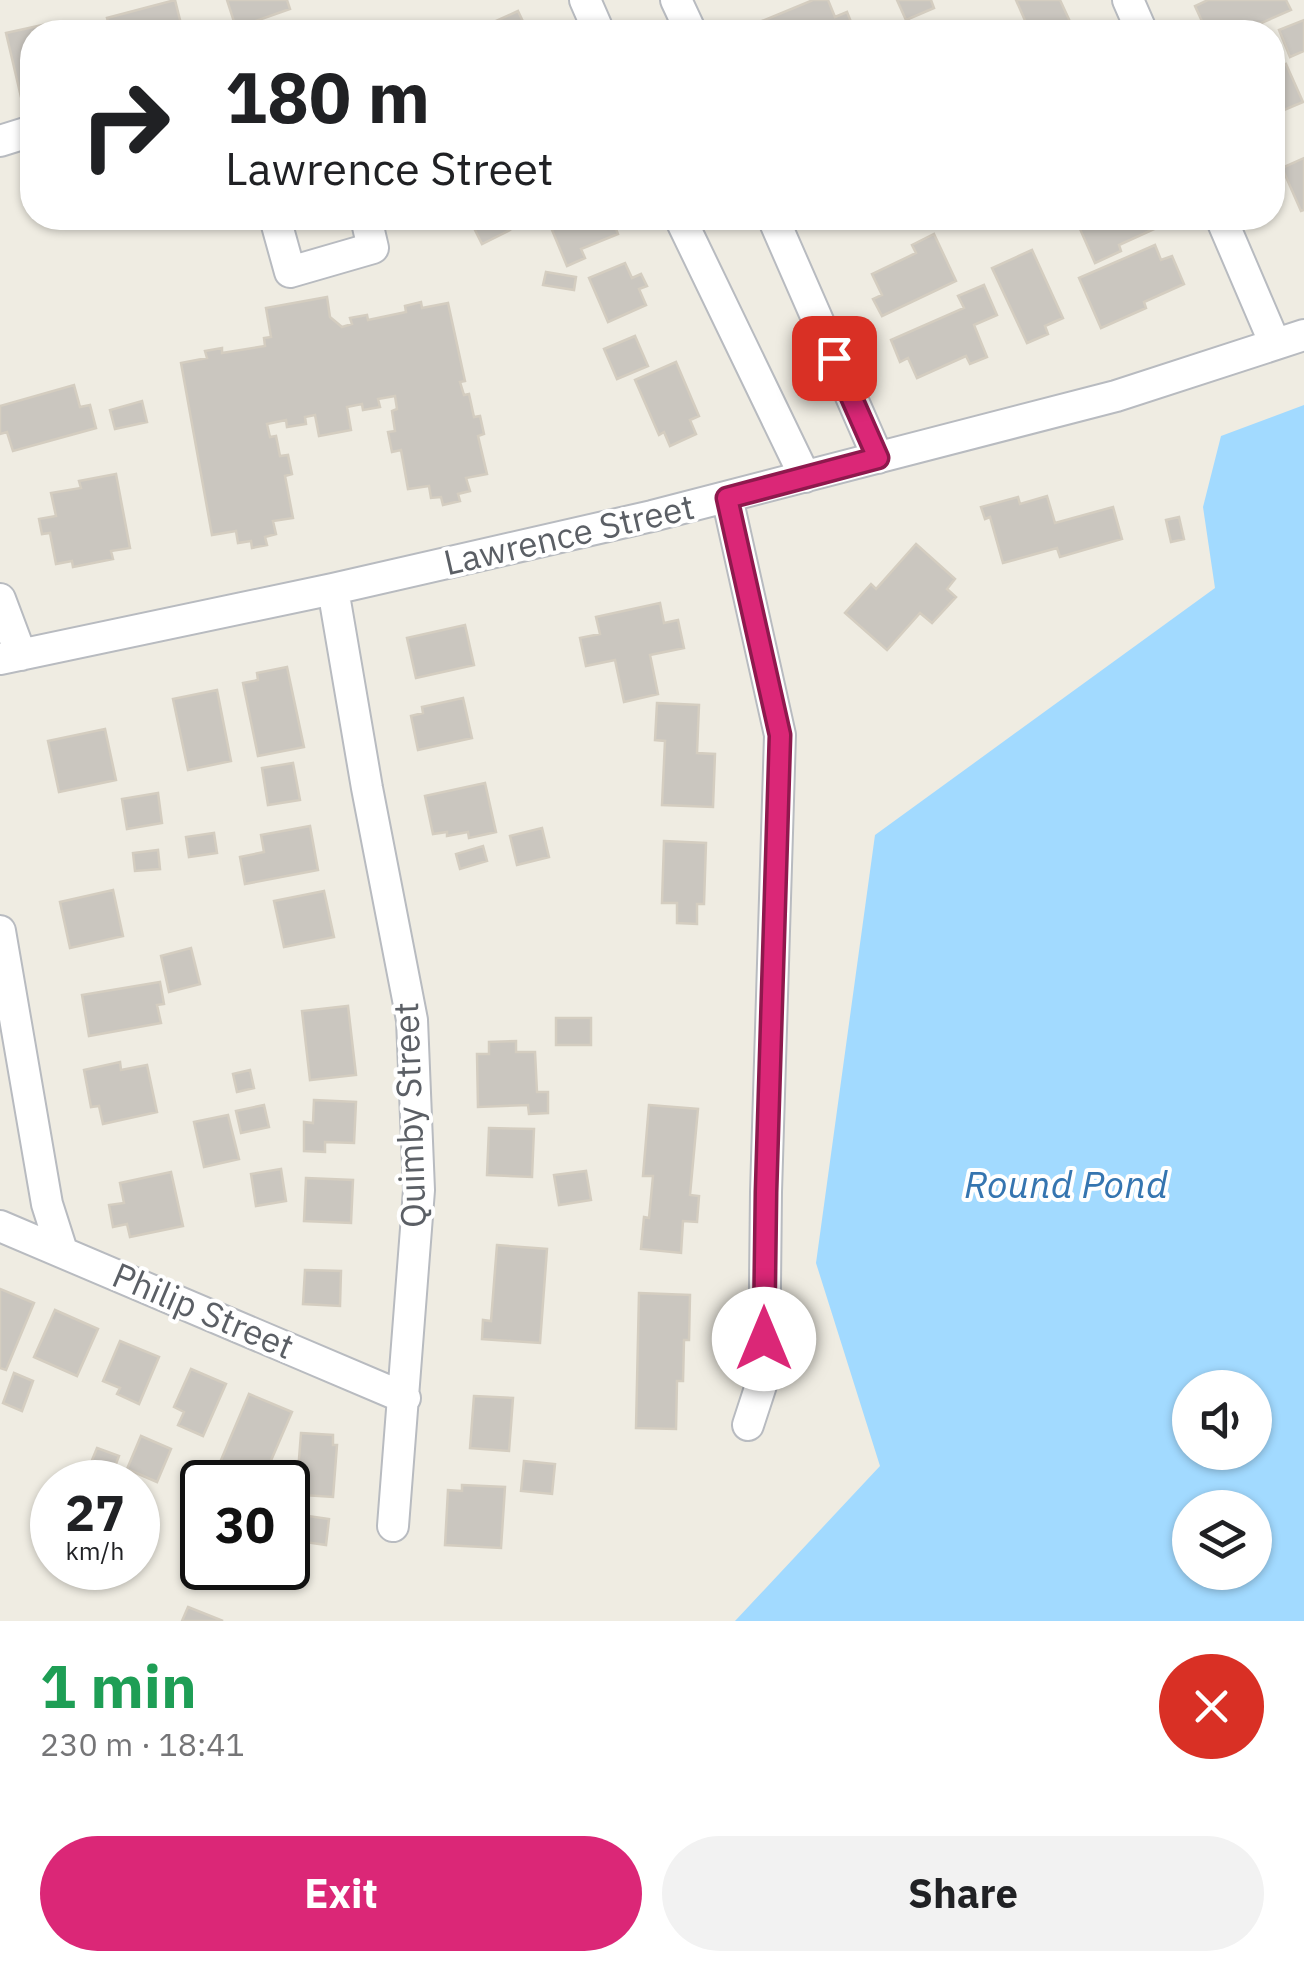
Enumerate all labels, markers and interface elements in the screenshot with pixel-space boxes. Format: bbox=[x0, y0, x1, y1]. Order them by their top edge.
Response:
text: 180 m bbox=[225, 51, 430, 142]
icon: right bbox=[60, 60, 190, 190]
text: Lawrence Street bbox=[225, 139, 554, 197]
pin bbox=[792, 316, 877, 401]
icon: arrive bbox=[807, 331, 862, 386]
street label: Lawrence Street bbox=[439, 483, 698, 585]
street label: Quimby Street bbox=[382, 1001, 436, 1229]
water label: Round Pond bbox=[964, 1159, 1169, 1208]
street label: Philip Street bbox=[106, 1251, 301, 1369]
position arrow bbox=[712, 1287, 816, 1391]
map controls bbox=[1172, 1370, 1272, 1590]
button: sound bbox=[1172, 1370, 1272, 1470]
speed limit sign: 30 bbox=[180, 1460, 310, 1590]
text: 27 bbox=[65, 1480, 125, 1545]
button: layers bbox=[1172, 1490, 1272, 1590]
text: km/h bbox=[66, 1534, 124, 1567]
text: 1 min bbox=[40, 1646, 197, 1725]
button: close bbox=[1159, 1654, 1264, 1759]
text: 230 m · 18:41 bbox=[40, 1723, 245, 1765]
button: Exit bbox=[40, 1836, 642, 1951]
button: Share bbox=[662, 1836, 1264, 1951]

